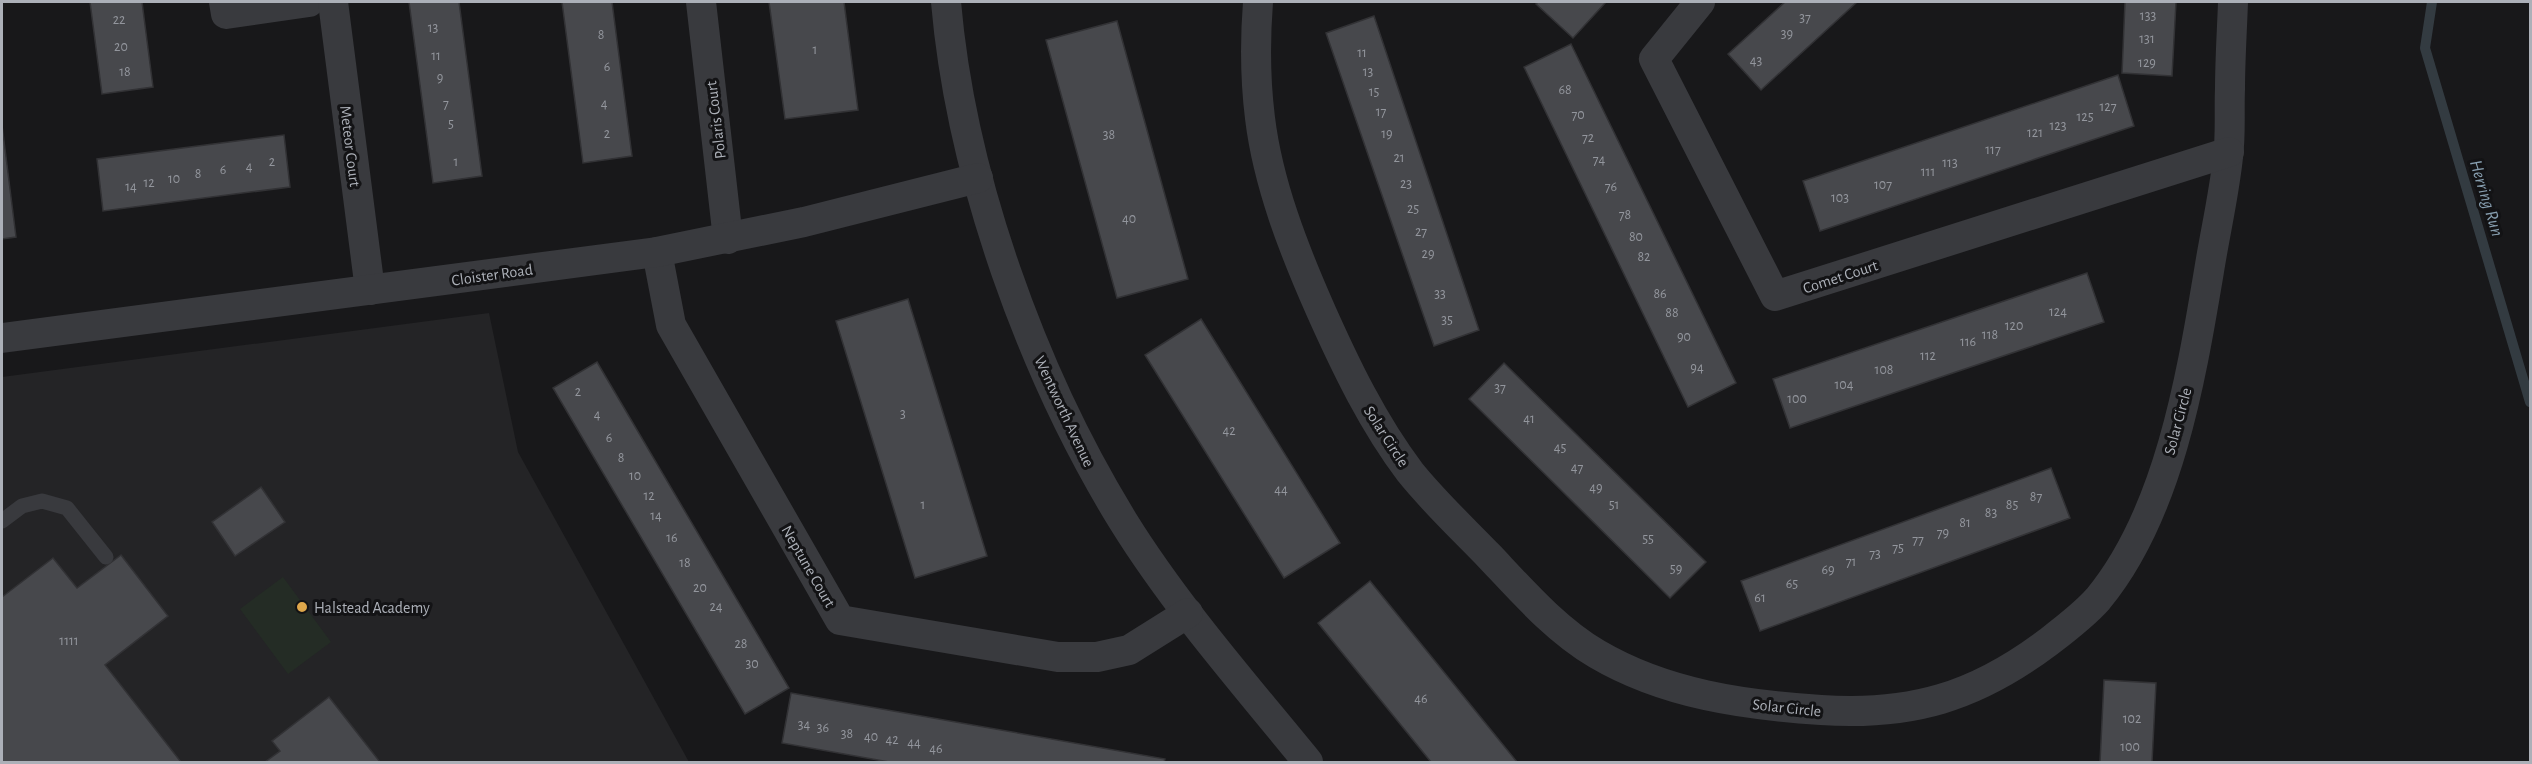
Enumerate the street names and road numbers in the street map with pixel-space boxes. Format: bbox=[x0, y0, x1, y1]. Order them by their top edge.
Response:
street label: Polaris Court bbox=[703, 80, 729, 160]
street label: Meteor Court bbox=[337, 105, 363, 188]
street label: Comet Court bbox=[1801, 257, 1880, 297]
street label: Cloister Road bbox=[451, 261, 534, 289]
street label: Wentworth Avenue bbox=[1031, 353, 1097, 469]
street label: Solar Circle bbox=[2161, 386, 2195, 457]
street label: Solar Circle bbox=[1361, 403, 1412, 470]
street label: Neptune Court bbox=[778, 523, 838, 610]
street label: Solar Circle bbox=[1752, 696, 1822, 720]

